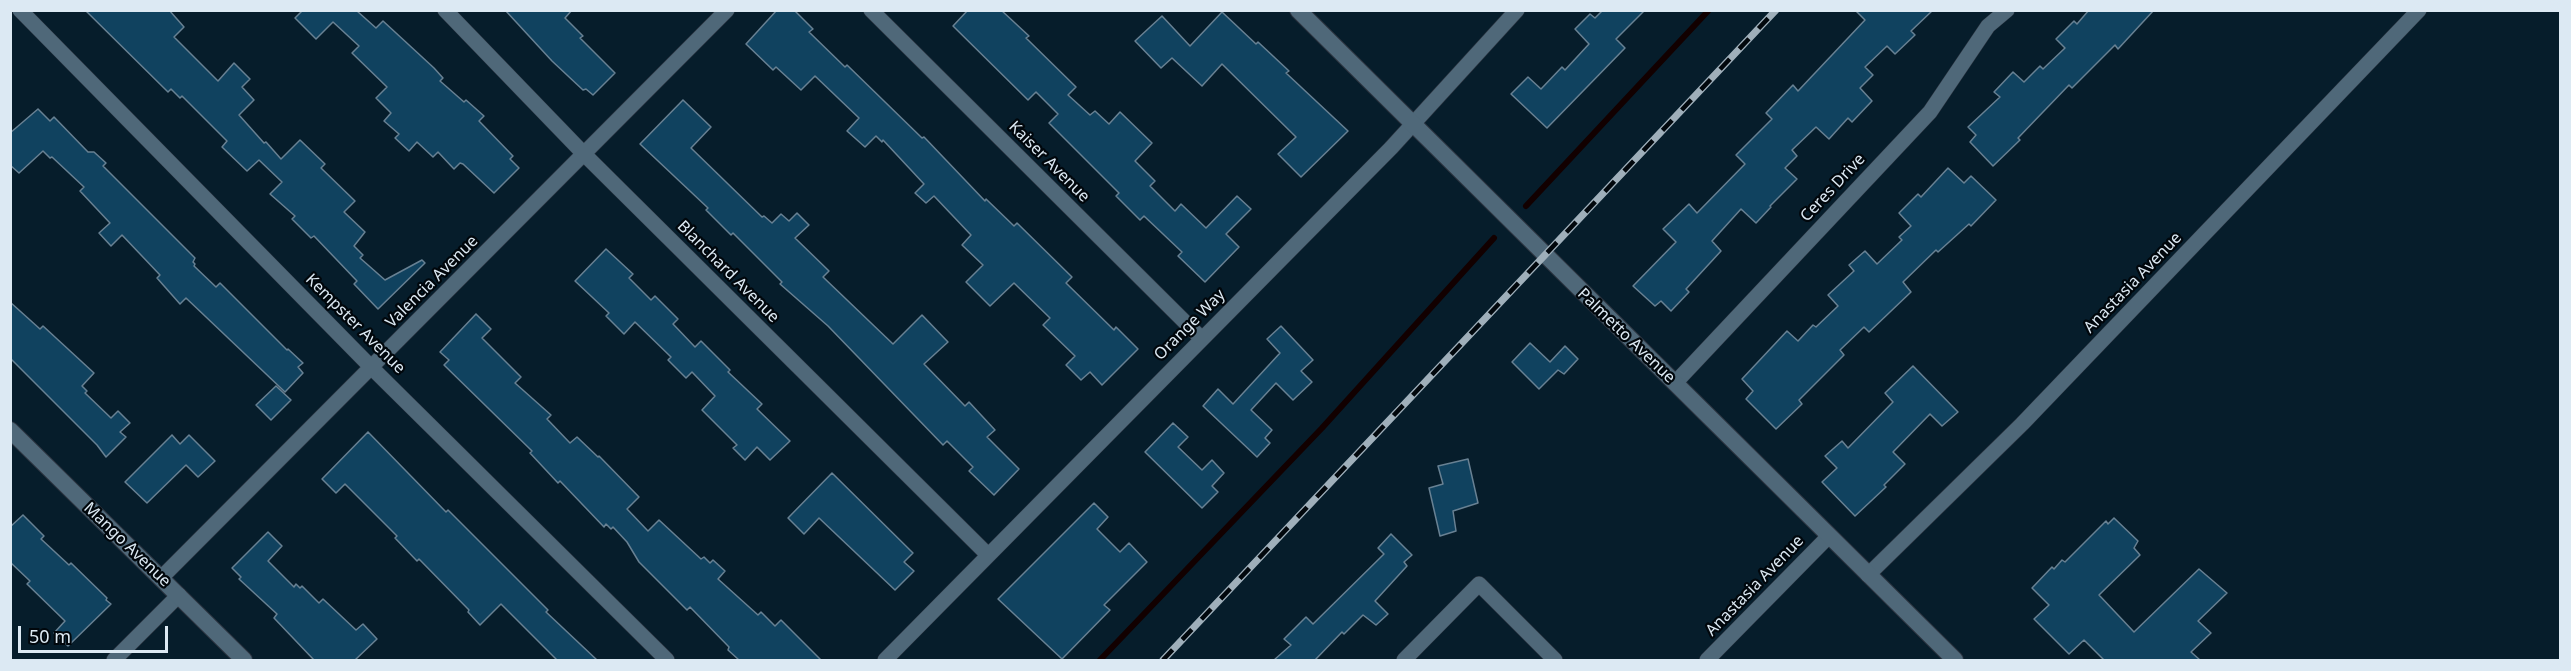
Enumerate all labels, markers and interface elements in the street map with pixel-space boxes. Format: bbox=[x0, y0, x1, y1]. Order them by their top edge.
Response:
street label: Kaiser Avenue bbox=[1005, 118, 1093, 206]
street label: Ceres Drive bbox=[1797, 150, 1869, 226]
street label: Blanchard Avenue bbox=[673, 217, 783, 327]
street label: Anastasia Avenue bbox=[2080, 229, 2186, 337]
street label: Valencia Avenue bbox=[382, 232, 482, 332]
street label: Kempster Avenue bbox=[301, 270, 409, 378]
street label: Palmetto Avenue bbox=[1573, 285, 1679, 387]
street label: Orange Way bbox=[1151, 286, 1229, 364]
street label: Mango Avenue bbox=[80, 499, 174, 591]
street label: Anastasia Avenue bbox=[1702, 532, 1808, 640]
scale bar bbox=[21, 614, 171, 652]
text: 50 m bbox=[29, 624, 71, 648]

